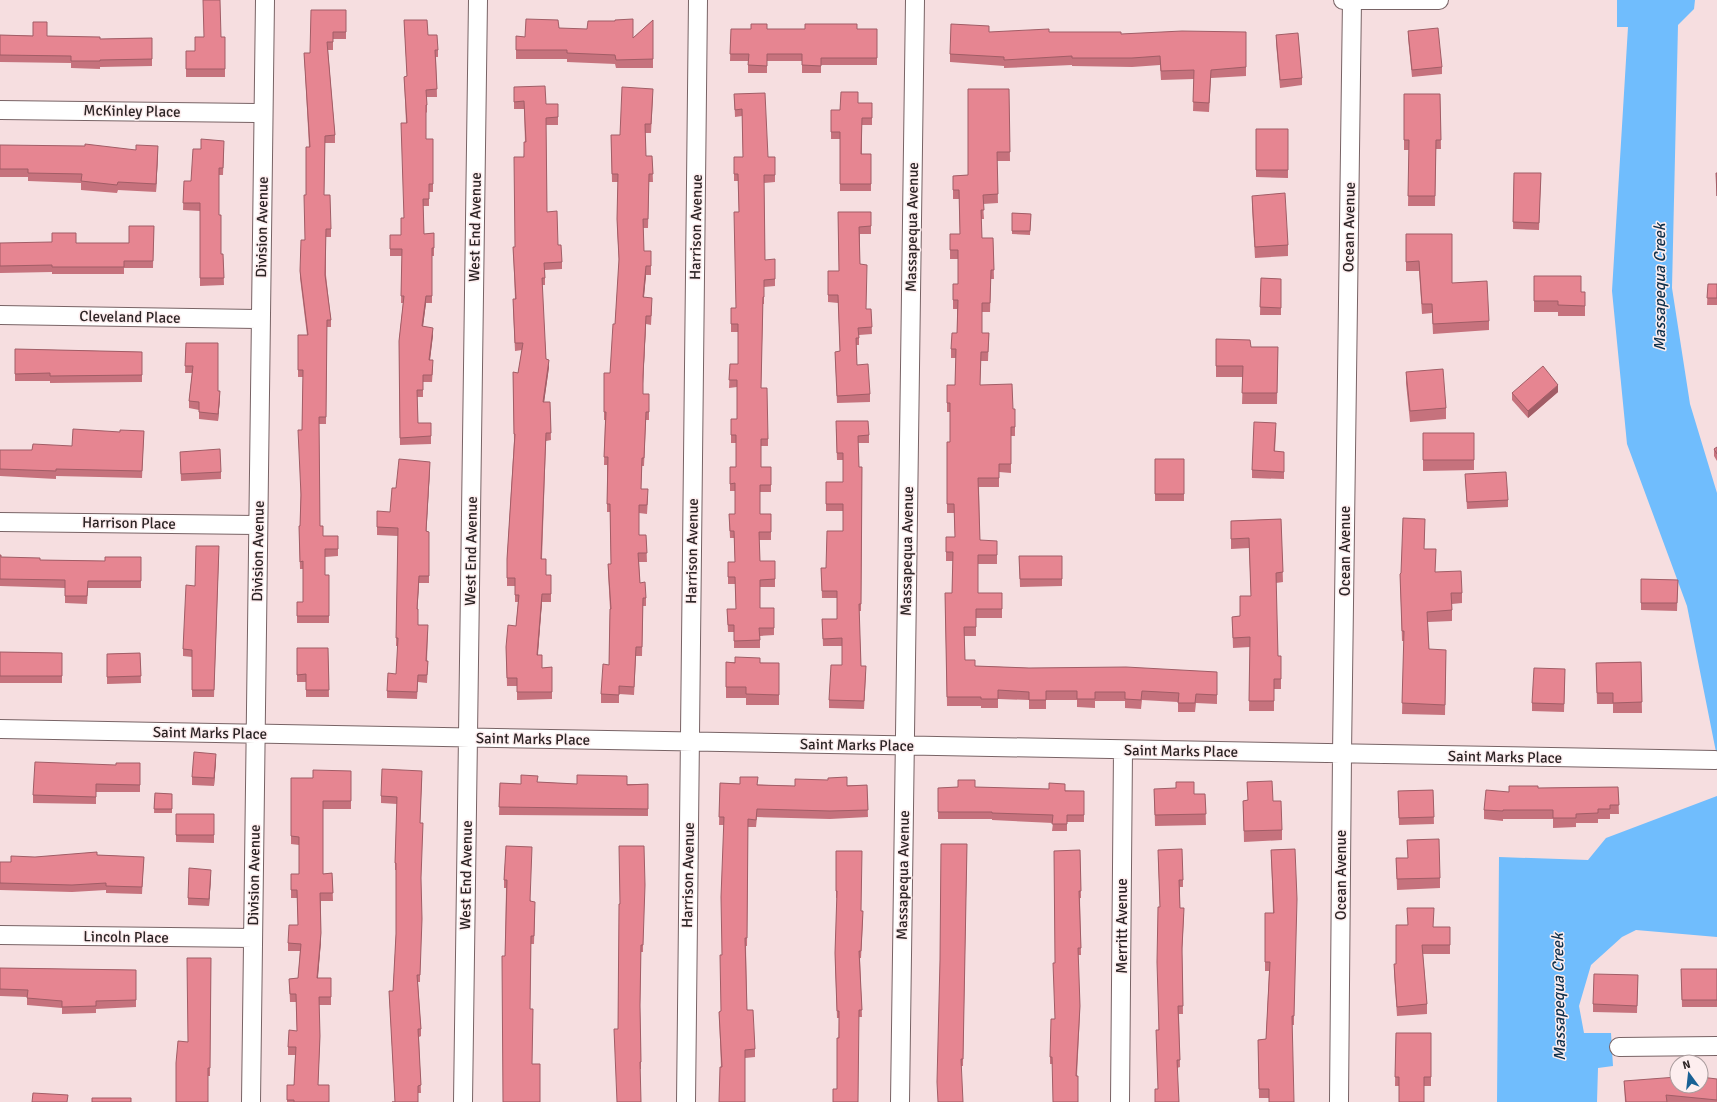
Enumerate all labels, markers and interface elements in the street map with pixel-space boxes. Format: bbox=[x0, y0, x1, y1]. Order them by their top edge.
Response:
street label: McKinley Place bbox=[83, 101, 181, 121]
street label: Massapequa Avenue bbox=[902, 162, 922, 292]
street label: West End Avenue bbox=[465, 172, 485, 282]
street label: Harrison Avenue bbox=[686, 174, 706, 280]
street label: Division Avenue bbox=[252, 176, 272, 278]
street label: Ocean Avenue bbox=[1339, 182, 1359, 272]
water label: Massapequa Creek bbox=[1650, 221, 1670, 351]
street label: Cleveland Place bbox=[79, 307, 181, 327]
street label: Massapequa Avenue bbox=[897, 486, 917, 616]
street label: West End Avenue bbox=[461, 496, 481, 606]
street label: Harrison Avenue bbox=[682, 498, 702, 604]
street label: Division Avenue bbox=[248, 500, 268, 602]
street label: Ocean Avenue bbox=[1336, 506, 1354, 596]
street label: Harrison Place bbox=[82, 513, 176, 533]
street label: Saint Marks Place bbox=[153, 723, 267, 743]
street label: Saint Marks Place bbox=[476, 729, 590, 749]
street label: Saint Marks Place bbox=[800, 735, 914, 755]
street label: Saint Marks Place bbox=[1124, 741, 1238, 761]
street label: Saint Marks Place bbox=[1448, 747, 1562, 767]
street label: Massapequa Avenue bbox=[893, 810, 913, 940]
street label: West End Avenue bbox=[456, 820, 476, 930]
street label: Harrison Avenue bbox=[678, 822, 698, 928]
street label: Division Avenue bbox=[244, 824, 264, 926]
street label: Ocean Avenue bbox=[1332, 830, 1350, 920]
street label: Merritt Avenue bbox=[1113, 878, 1131, 974]
street label: Lincoln Place bbox=[83, 927, 169, 947]
water label: Massapequa Creek bbox=[1548, 931, 1570, 1061]
north arrow bbox=[1669, 1054, 1709, 1094]
text: N bbox=[1681, 1058, 1692, 1072]

